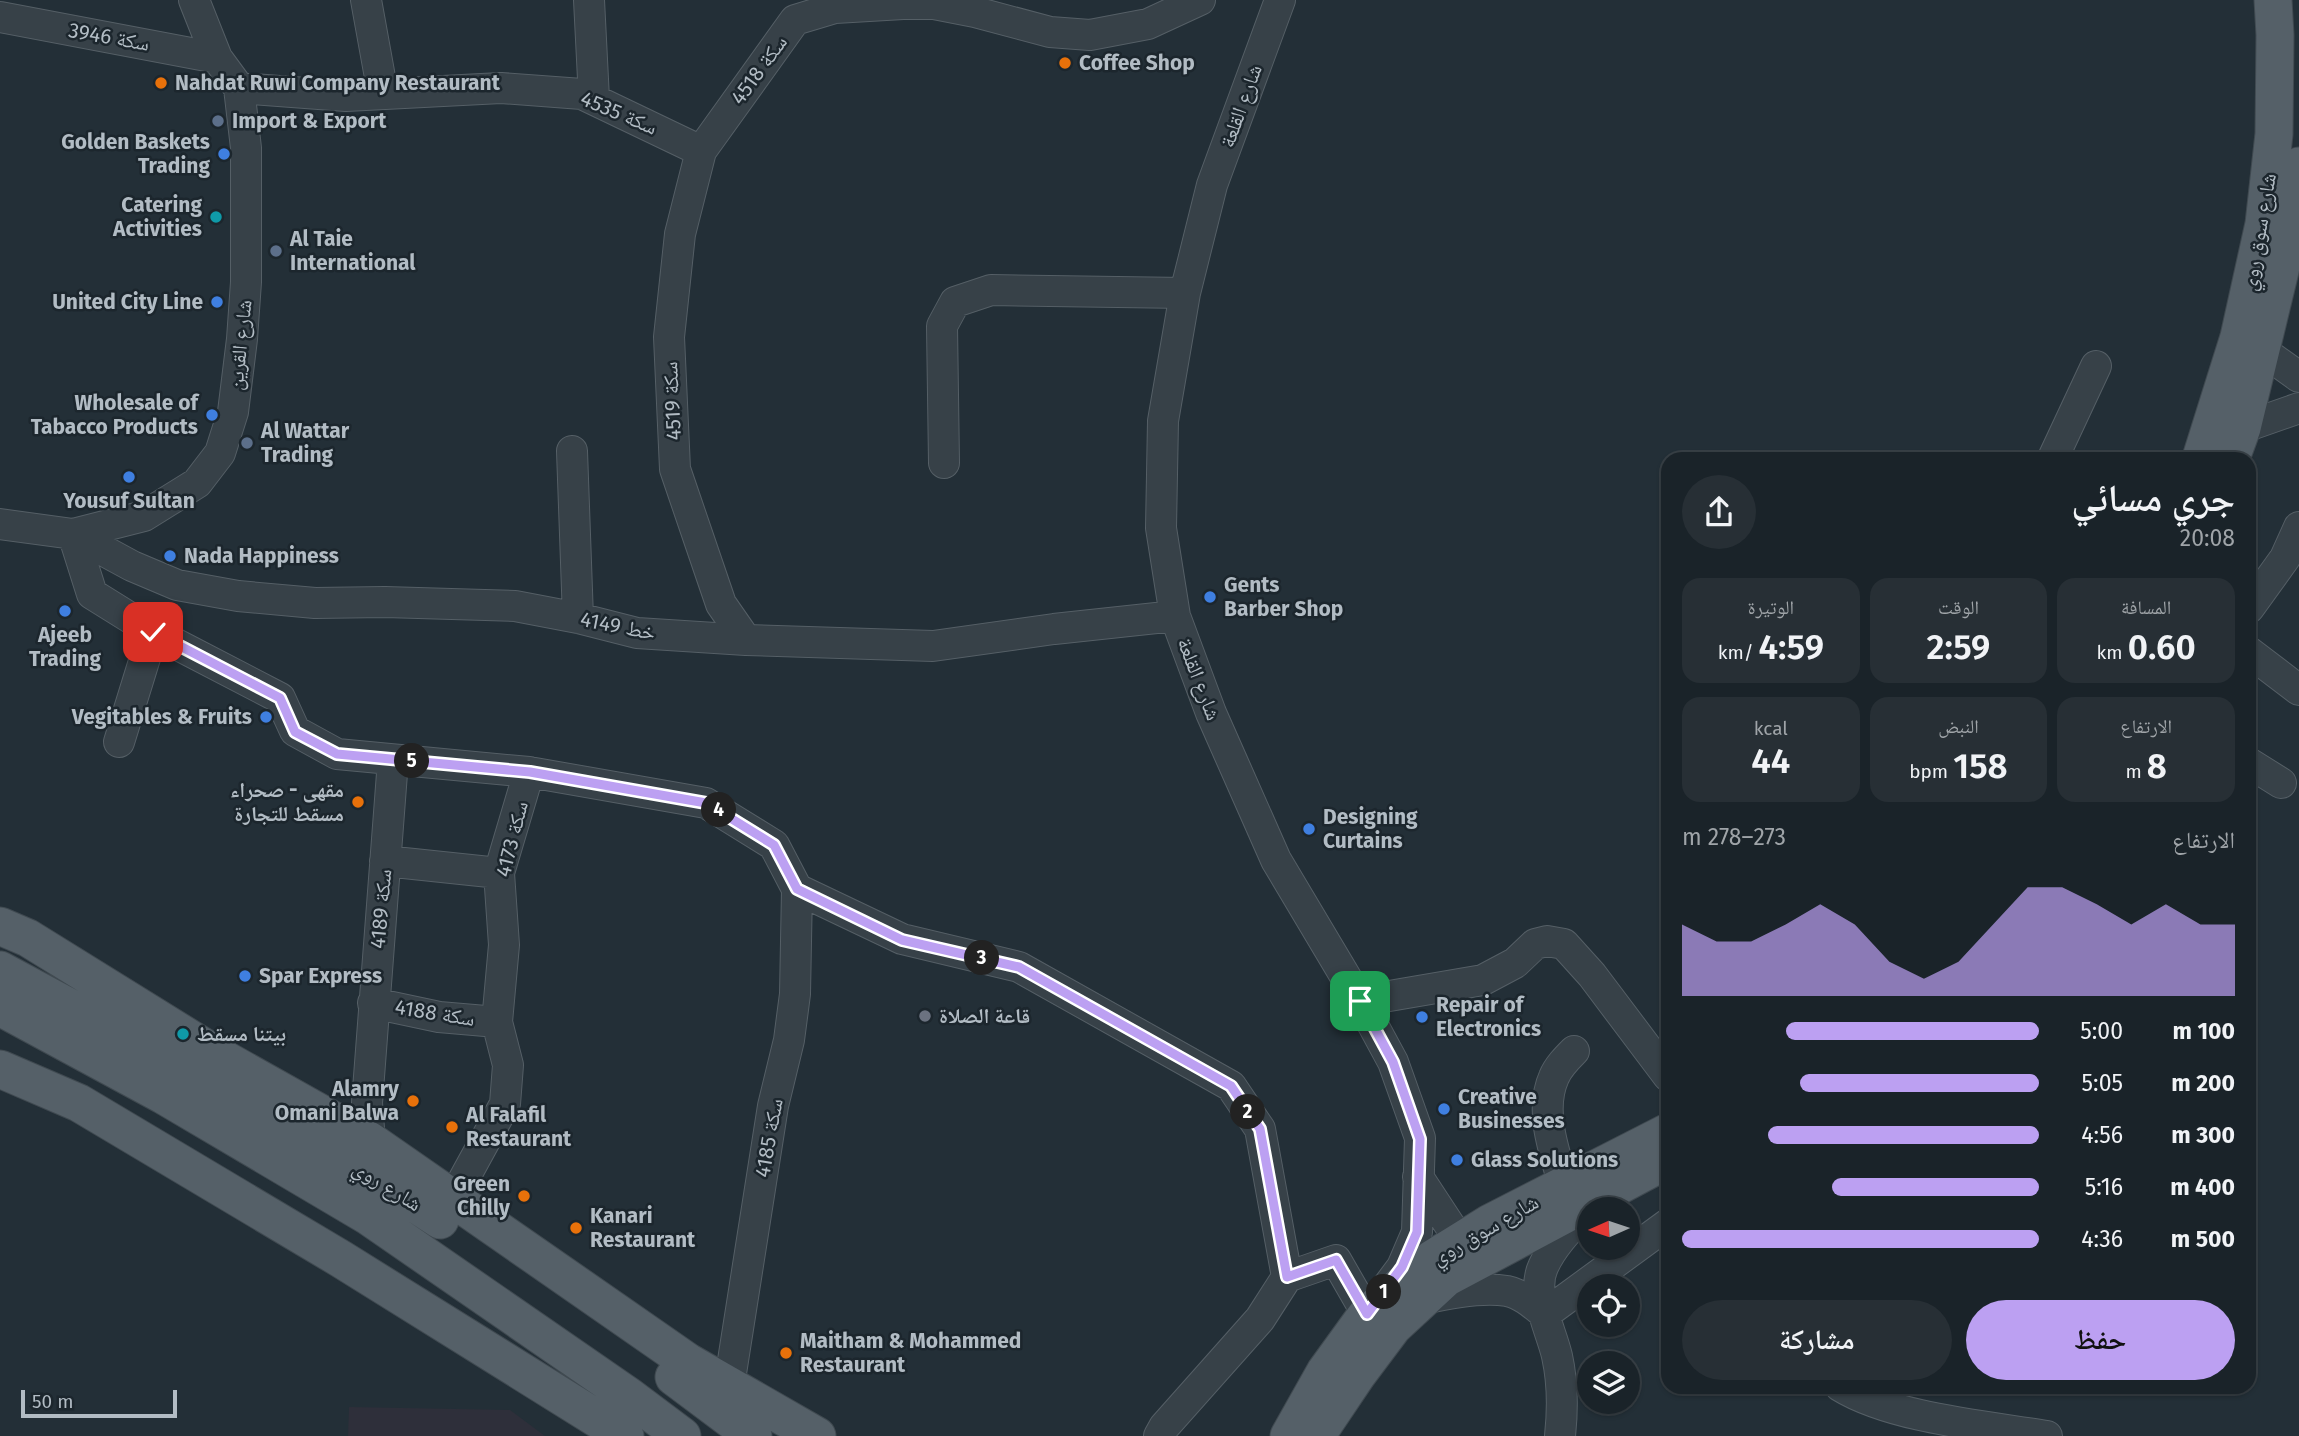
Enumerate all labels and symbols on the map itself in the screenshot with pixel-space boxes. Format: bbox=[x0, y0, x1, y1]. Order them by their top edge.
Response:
street label: سكة 3946 bbox=[66, 17, 152, 57]
street label: سكة 4518 bbox=[725, 30, 793, 110]
place label: Coffee Shop bbox=[1079, 50, 1195, 76]
marker: Coffee Shop bbox=[1057, 55, 1073, 71]
street label: شارع القلعة bbox=[1214, 61, 1268, 151]
place label: Nahdat Ruwi Company Restaurant bbox=[175, 70, 501, 96]
marker: Nahdat Ruwi Company Restaurant bbox=[153, 75, 169, 91]
street label: سكة 4535 bbox=[577, 85, 661, 141]
place label: Import & Export bbox=[232, 108, 387, 134]
marker: Import & Export bbox=[210, 113, 226, 129]
place label: Golden Baskets Trading bbox=[61, 129, 210, 179]
marker: Golden Baskets Trading bbox=[216, 146, 232, 162]
street label: شارع سوق روي bbox=[2236, 171, 2285, 294]
place label: Catering Activities bbox=[112, 192, 202, 242]
marker: Catering Activities bbox=[208, 209, 224, 225]
place label: Al Taie International bbox=[289, 226, 416, 276]
marker: Al Taie International bbox=[268, 243, 284, 259]
place label: United City Line bbox=[52, 289, 203, 315]
marker: United City Line bbox=[209, 294, 225, 310]
street label: شارع القرين bbox=[222, 298, 258, 392]
street label: سكة 4519 bbox=[657, 361, 687, 441]
place label: Wholesale of Tabacco Products bbox=[31, 390, 201, 440]
marker: Wholesale of Tabacco Products bbox=[204, 407, 220, 423]
place label: Al Wattar Trading bbox=[260, 418, 350, 468]
marker: Al Wattar Trading bbox=[239, 435, 255, 451]
marker: Yousuf Sultan bbox=[121, 469, 137, 485]
place label: Yousuf Sultan bbox=[62, 488, 195, 514]
place label: Nada Happiness bbox=[184, 543, 339, 569]
marker: Nada Happiness bbox=[162, 548, 178, 564]
place label: Gents Barber Shop bbox=[1224, 572, 1343, 622]
marker: Gents Barber Shop bbox=[1202, 589, 1218, 605]
pin bbox=[123, 602, 183, 662]
marker: Ajeeb Trading bbox=[57, 603, 73, 619]
street label: 4149 خط bbox=[578, 606, 658, 646]
place label: Ajeeb Trading bbox=[29, 622, 101, 672]
street label: شارع القلعة bbox=[1171, 634, 1227, 724]
place label: Vegitables & Fruits bbox=[71, 704, 252, 730]
marker: Vegitables & Fruits bbox=[258, 709, 274, 725]
pin: 5 bbox=[394, 744, 430, 778]
place label: مقهى - صحراء مسقط للتجارة bbox=[230, 777, 344, 827]
pin: 4 bbox=[702, 792, 736, 828]
marker: مقهى - صحراء مسقط للتجارة bbox=[350, 794, 366, 810]
street label: سكة 4173 bbox=[490, 798, 534, 880]
place label: Designing Curtains bbox=[1323, 804, 1418, 854]
marker: Designing Curtains bbox=[1301, 821, 1317, 837]
street label: سكة 4189 bbox=[365, 868, 397, 950]
pin: 3 bbox=[964, 940, 1000, 976]
place label: Spar Express bbox=[259, 963, 382, 989]
marker: Spar Express bbox=[237, 968, 253, 984]
pin bbox=[1330, 971, 1390, 1031]
place label: Repair of Electronics bbox=[1436, 992, 1541, 1042]
street label: سكة 4188 bbox=[393, 994, 477, 1032]
place label: قاعة الصلاة bbox=[939, 1003, 1030, 1029]
marker: قاعة الصلاة bbox=[917, 1008, 933, 1024]
marker: Repair of Electronics bbox=[1414, 1009, 1430, 1025]
place label: بيتنا مسقط bbox=[197, 1021, 286, 1047]
marker: بيتنا مسقط bbox=[175, 1026, 191, 1042]
place label: Alamry Omani Balwa bbox=[275, 1076, 399, 1126]
place label: Creative Businesses bbox=[1458, 1084, 1565, 1134]
marker: Alamry Omani Balwa bbox=[405, 1093, 421, 1109]
pin: 2 bbox=[1230, 1094, 1266, 1130]
street label: سكة 4185 bbox=[749, 1097, 789, 1179]
marker: Creative Businesses bbox=[1436, 1101, 1452, 1117]
place label: Al Falafil Restaurant bbox=[465, 1102, 572, 1152]
marker: Al Falafil Restaurant bbox=[444, 1119, 460, 1135]
place label: Glass Solutions bbox=[1471, 1147, 1618, 1173]
marker: Glass Solutions bbox=[1449, 1152, 1465, 1168]
street label: شارع روي bbox=[346, 1155, 426, 1220]
place label: Green Chilly bbox=[453, 1171, 510, 1221]
marker: Green Chilly bbox=[516, 1188, 532, 1204]
street label: شارع سوق روي bbox=[1427, 1189, 1545, 1274]
north arrow bbox=[1577, 1197, 1640, 1260]
place label: Kanari Restaurant bbox=[590, 1203, 696, 1253]
marker: Kanari Restaurant bbox=[568, 1220, 584, 1236]
pin: 1 bbox=[1366, 1274, 1402, 1310]
place label: Maitham & Mohammed Restaurant bbox=[800, 1328, 1021, 1378]
marker: Maitham & Mohammed Restaurant bbox=[778, 1345, 794, 1361]
scale bar bbox=[21, 1387, 177, 1419]

